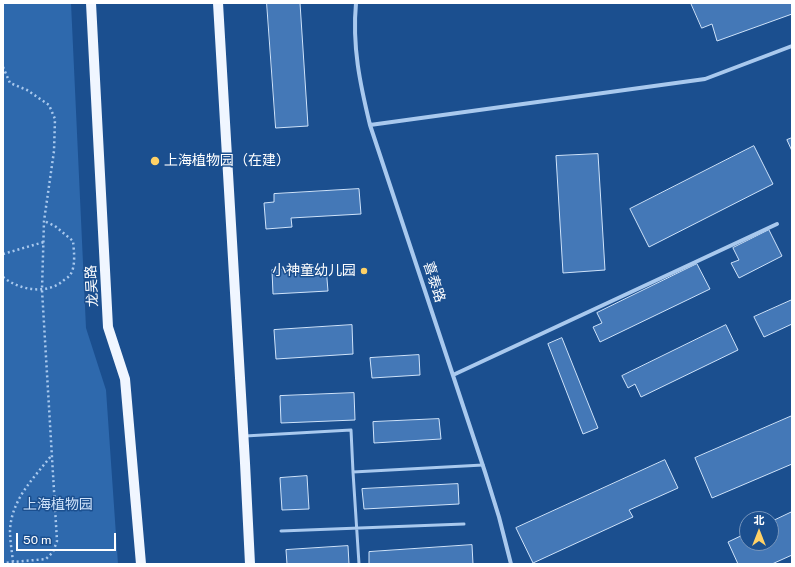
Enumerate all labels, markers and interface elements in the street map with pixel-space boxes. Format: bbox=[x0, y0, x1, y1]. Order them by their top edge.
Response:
place label: 上海植物园（在建） bbox=[164, 153, 290, 169]
marker: 上海植物园（在建） bbox=[149, 155, 161, 167]
street label: 喜泰路 bbox=[420, 259, 448, 305]
place label: 小神童幼儿园 bbox=[272, 263, 356, 279]
street label: 龙吴路 bbox=[83, 265, 101, 307]
marker: 小神童幼儿园 bbox=[359, 266, 369, 276]
park label: 上海植物园 bbox=[23, 497, 93, 513]
north arrow bbox=[739, 511, 779, 551]
text: 北 bbox=[754, 514, 765, 526]
scale bar bbox=[18, 525, 118, 551]
text: 50 m bbox=[23, 533, 51, 547]

